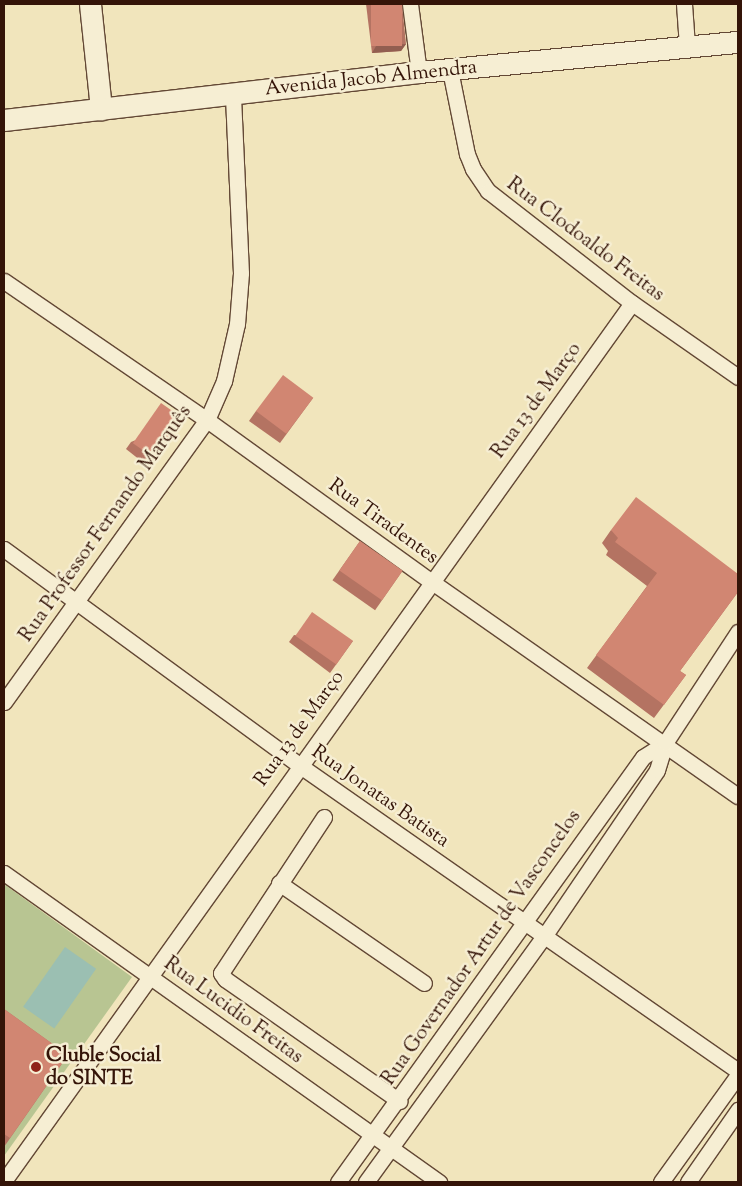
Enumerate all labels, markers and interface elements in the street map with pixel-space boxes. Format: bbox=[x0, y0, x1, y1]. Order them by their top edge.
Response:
street label: Avenida Jacob Almendra bbox=[264, 56, 478, 102]
street label: Rua Clodoaldo Freitas bbox=[501, 173, 669, 307]
street label: Rua 13 de Março bbox=[487, 338, 587, 464]
street label: Rua Professor Fernando Marquês bbox=[15, 401, 197, 647]
street label: Rua Tiradentes bbox=[323, 474, 443, 570]
street label: Rua 13 de Março bbox=[250, 666, 350, 792]
street label: Rua Jonatas Batista bbox=[307, 741, 453, 853]
street label: Rua Governador Artur de Vasconcelos bbox=[377, 806, 587, 1090]
street label: Rua Lucidio Freitas bbox=[159, 952, 307, 1070]
place label: Cluble Social do SINTE bbox=[46, 1044, 161, 1091]
marker: Cluble Social do SINTE bbox=[30, 1061, 42, 1073]

